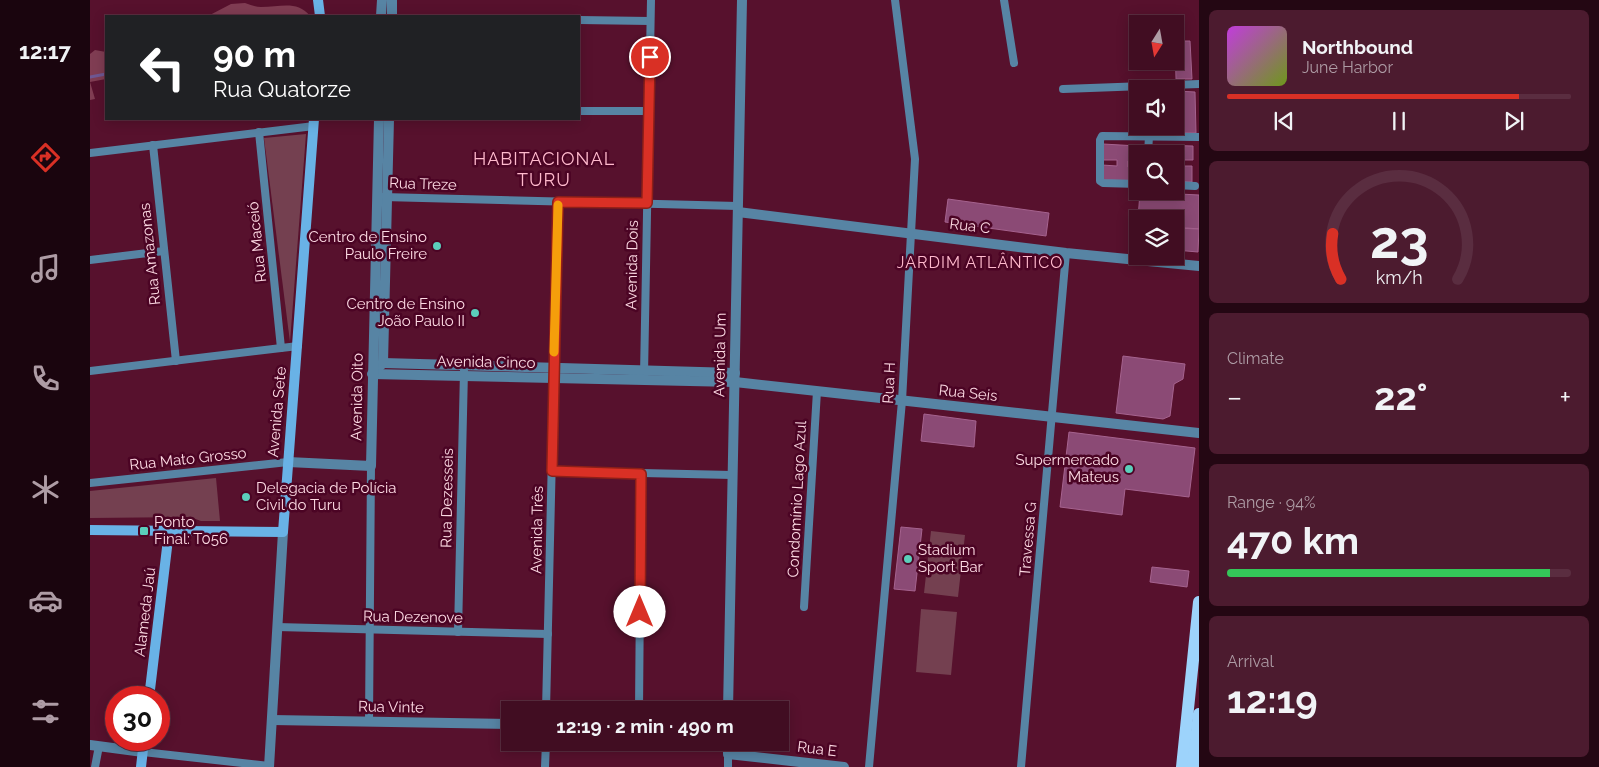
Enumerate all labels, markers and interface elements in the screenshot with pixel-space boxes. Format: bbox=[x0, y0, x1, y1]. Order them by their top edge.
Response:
north arrow bbox=[1129, 15, 1184, 70]
map controls bbox=[1129, 15, 1184, 265]
text: 90 m bbox=[213, 34, 296, 75]
icon: left bbox=[130, 35, 195, 100]
pin bbox=[629, 36, 671, 78]
text: Northbound bbox=[1302, 36, 1413, 58]
text: 12:17 bbox=[19, 38, 71, 64]
icon: arrive bbox=[636, 43, 664, 71]
text: June Harbor bbox=[1302, 58, 1393, 77]
text: Rua Quatorze bbox=[213, 76, 351, 102]
button: sound bbox=[1129, 80, 1184, 135]
icon: previous bbox=[1270, 107, 1298, 135]
icon: pause bbox=[1385, 107, 1413, 135]
icon: next bbox=[1500, 107, 1528, 135]
icon: directions bbox=[28, 140, 63, 175]
button: search bbox=[1129, 145, 1184, 200]
district label: HABITACIONAL TURU bbox=[473, 148, 615, 190]
street label: Rua Treze bbox=[389, 174, 457, 194]
street label: Rua Maceió bbox=[244, 201, 270, 283]
street label: Rua Amazonas bbox=[136, 202, 164, 306]
text: 23 bbox=[1370, 209, 1428, 270]
button: layers bbox=[1129, 210, 1184, 265]
street label: Rua C bbox=[949, 215, 991, 237]
street label: Avenida Dois bbox=[622, 220, 642, 310]
place label: Centro de Ensino Paulo Freire bbox=[308, 228, 427, 263]
marker: Centro de Ensino Paulo Freire bbox=[431, 240, 443, 252]
icon: music bbox=[28, 251, 63, 286]
district label: JARDIM ATLÂNTICO bbox=[897, 252, 1063, 272]
text: km/h bbox=[1375, 267, 1423, 288]
place label: Centro de Ensino João Paulo II bbox=[346, 295, 465, 330]
marker: Centro de Ensino João Paulo II bbox=[469, 307, 481, 319]
street label: Avenida Um bbox=[710, 313, 730, 397]
text: Climate bbox=[1227, 349, 1284, 368]
street label: Avenida Cinco bbox=[436, 352, 536, 372]
street label: Avenida Oito bbox=[347, 353, 367, 441]
icon: phone bbox=[28, 361, 63, 396]
street label: Rua H bbox=[879, 362, 899, 404]
street label: Avenida Sete bbox=[264, 366, 290, 458]
text: 22° bbox=[1374, 374, 1427, 419]
street label: Rua Seis bbox=[938, 381, 998, 405]
text: − bbox=[1227, 381, 1242, 414]
text: + bbox=[1559, 381, 1571, 414]
street label: Condomínio Lago Azul bbox=[784, 419, 810, 578]
street label: Rua Mato Grosso bbox=[129, 444, 247, 474]
street label: Rua Dezesseis bbox=[437, 448, 457, 548]
place label: Supermercado Mateus bbox=[1015, 451, 1119, 486]
marker: Supermercado Mateus bbox=[1123, 463, 1135, 475]
icon: climate bbox=[28, 472, 63, 507]
place label: Delegacia de Polícia Civil do Turu bbox=[256, 479, 396, 514]
street label: Avenida Três bbox=[527, 486, 547, 574]
marker: Delegacia de Polícia Civil do Turu bbox=[240, 491, 252, 503]
text: Range · 94% bbox=[1227, 493, 1315, 512]
street label: Travessa G bbox=[1016, 501, 1040, 577]
place label: Ponto Final: T056 bbox=[154, 513, 228, 548]
text: 470 km bbox=[1227, 518, 1359, 563]
marker: Ponto Final: T056 bbox=[138, 525, 150, 537]
place label: Stadium Sport Bar bbox=[918, 541, 984, 576]
marker: Stadium Sport Bar bbox=[902, 553, 914, 565]
street label: Alameda Jaú bbox=[131, 566, 159, 658]
icon: car bbox=[28, 583, 63, 618]
position arrow bbox=[613, 585, 665, 637]
street label: Rua Dezenove bbox=[363, 607, 463, 627]
text: Arrival bbox=[1227, 652, 1274, 671]
text: 12:19 bbox=[1227, 677, 1318, 722]
speed limit sign: 30 bbox=[105, 686, 170, 751]
icon: filters bbox=[28, 694, 63, 729]
street label: Rua Vinte bbox=[358, 697, 424, 717]
text: 12:19 · 2 min · 490 m bbox=[556, 715, 734, 737]
street label: Rua E bbox=[796, 738, 838, 760]

